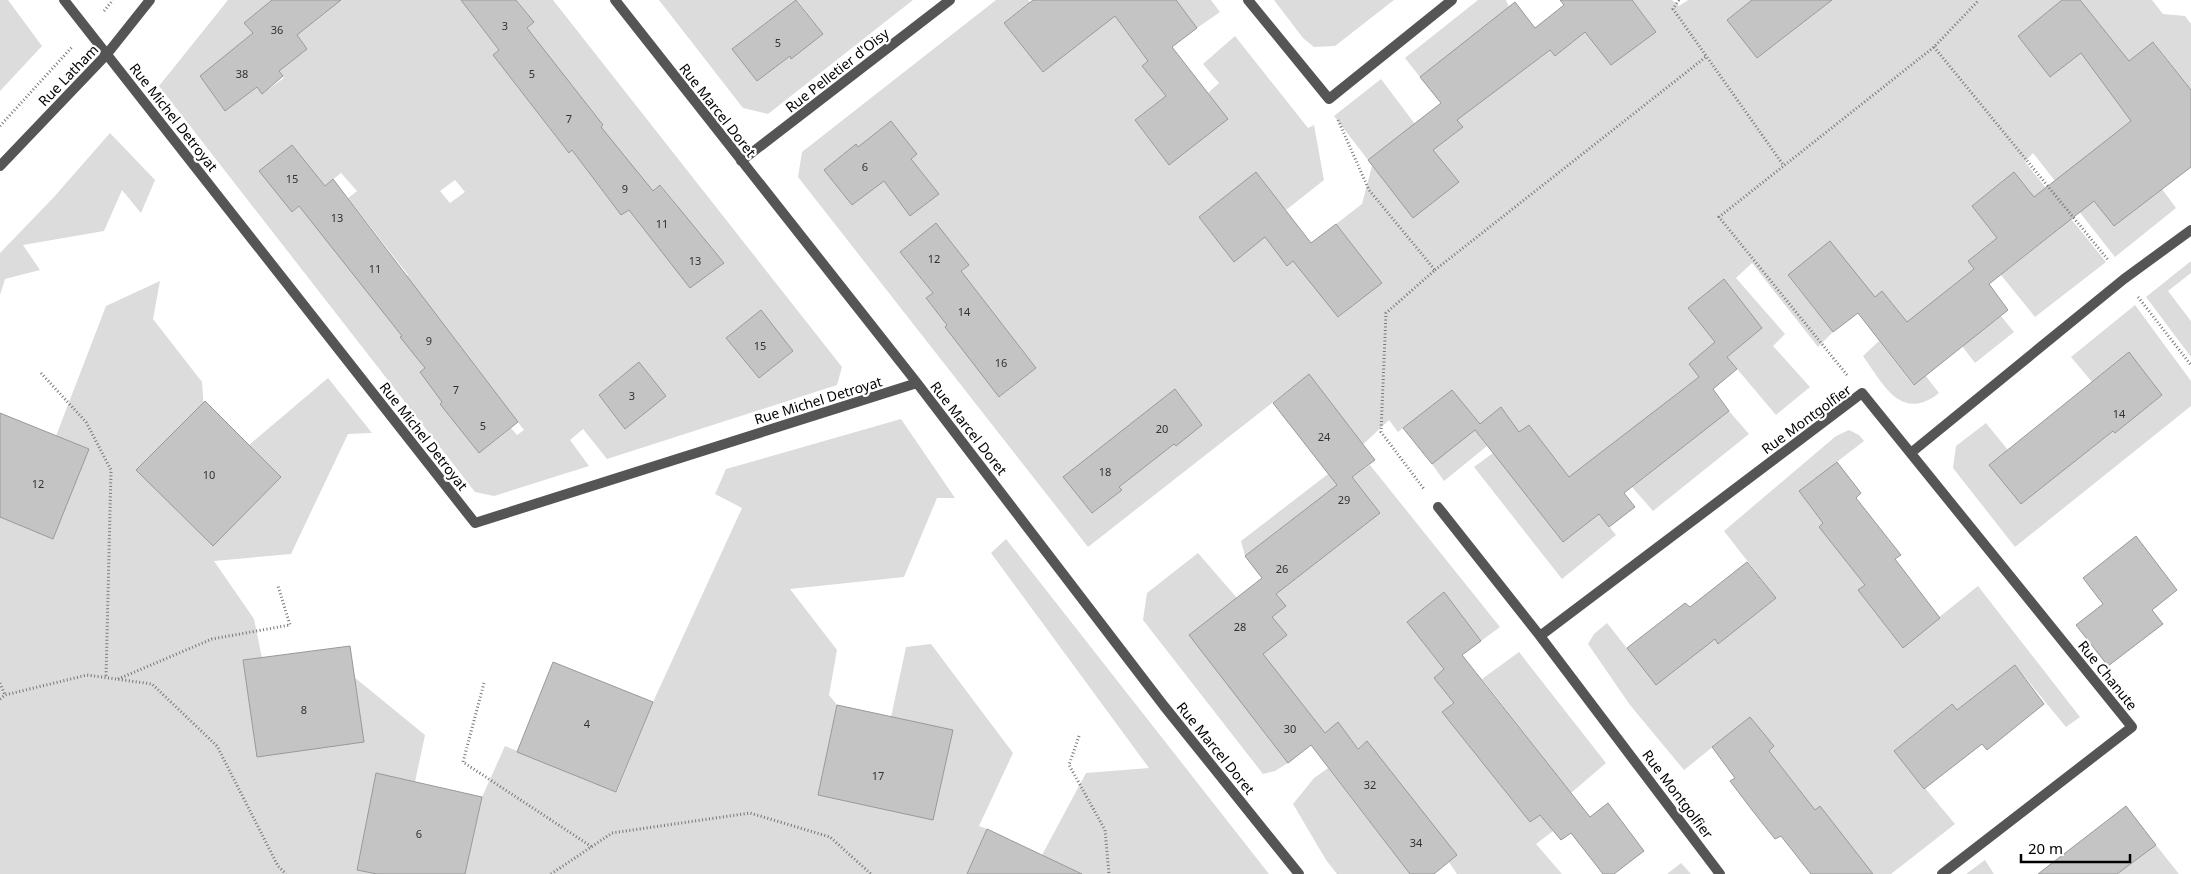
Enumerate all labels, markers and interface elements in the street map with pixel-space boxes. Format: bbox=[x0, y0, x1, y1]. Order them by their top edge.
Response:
house number: 3 bbox=[502, 18, 508, 33]
house number: 36 bbox=[271, 22, 283, 37]
street label: Rue Pelletier d'Oisy bbox=[781, 23, 893, 116]
house number: 5 bbox=[775, 35, 781, 50]
street label: Rue Latham bbox=[34, 40, 102, 110]
street label: Rue Michel Detroyat bbox=[126, 59, 222, 175]
street label: Rue Marcel Doret bbox=[675, 59, 761, 161]
house number: 38 bbox=[236, 66, 248, 81]
house number: 5 bbox=[529, 66, 535, 81]
house number: 7 bbox=[566, 111, 572, 126]
house number: 6 bbox=[862, 159, 868, 174]
house number: 15 bbox=[286, 171, 298, 186]
house number: 9 bbox=[622, 181, 628, 196]
house number: 13 bbox=[331, 210, 343, 225]
house number: 11 bbox=[656, 216, 668, 231]
house number: 12 bbox=[928, 251, 940, 266]
house number: 13 bbox=[689, 253, 701, 268]
house number: 11 bbox=[369, 261, 381, 276]
house number: 14 bbox=[958, 304, 971, 319]
house number: 9 bbox=[426, 333, 432, 348]
house number: 15 bbox=[754, 338, 766, 353]
house number: 16 bbox=[995, 355, 1007, 370]
street label: Rue Michel Detroyat bbox=[752, 372, 884, 428]
street label: Rue Marcel Doret bbox=[926, 377, 1012, 479]
street label: Rue Michel Detroyat bbox=[376, 378, 472, 494]
street label: Rue Montgolfier bbox=[1757, 380, 1855, 458]
house number: 7 bbox=[453, 382, 459, 397]
house number: 3 bbox=[629, 388, 635, 403]
house number: 14 bbox=[2113, 406, 2126, 421]
house number: 5 bbox=[480, 418, 486, 433]
house number: 20 bbox=[1156, 421, 1168, 436]
house number: 24 bbox=[1318, 429, 1331, 444]
house number: 18 bbox=[1099, 464, 1111, 479]
house number: 10 bbox=[203, 467, 215, 482]
house number: 12 bbox=[32, 476, 44, 491]
house number: 29 bbox=[1338, 492, 1350, 507]
house number: 26 bbox=[1276, 561, 1288, 576]
house number: 28 bbox=[1234, 619, 1246, 634]
street label: Rue Chanute bbox=[2074, 636, 2142, 714]
street label: Rue Marcel Doret bbox=[1173, 698, 1259, 798]
house number: 8 bbox=[301, 702, 307, 717]
house number: 4 bbox=[584, 716, 591, 731]
house number: 30 bbox=[1284, 721, 1296, 736]
street label: Rue Montgolfier bbox=[1638, 746, 1718, 842]
house number: 17 bbox=[872, 768, 884, 783]
house number: 32 bbox=[1364, 777, 1376, 792]
house number: 6 bbox=[416, 826, 422, 841]
scale bar bbox=[2021, 832, 2130, 864]
house number: 34 bbox=[1410, 835, 1423, 850]
text: 20 m bbox=[2028, 838, 2063, 858]

